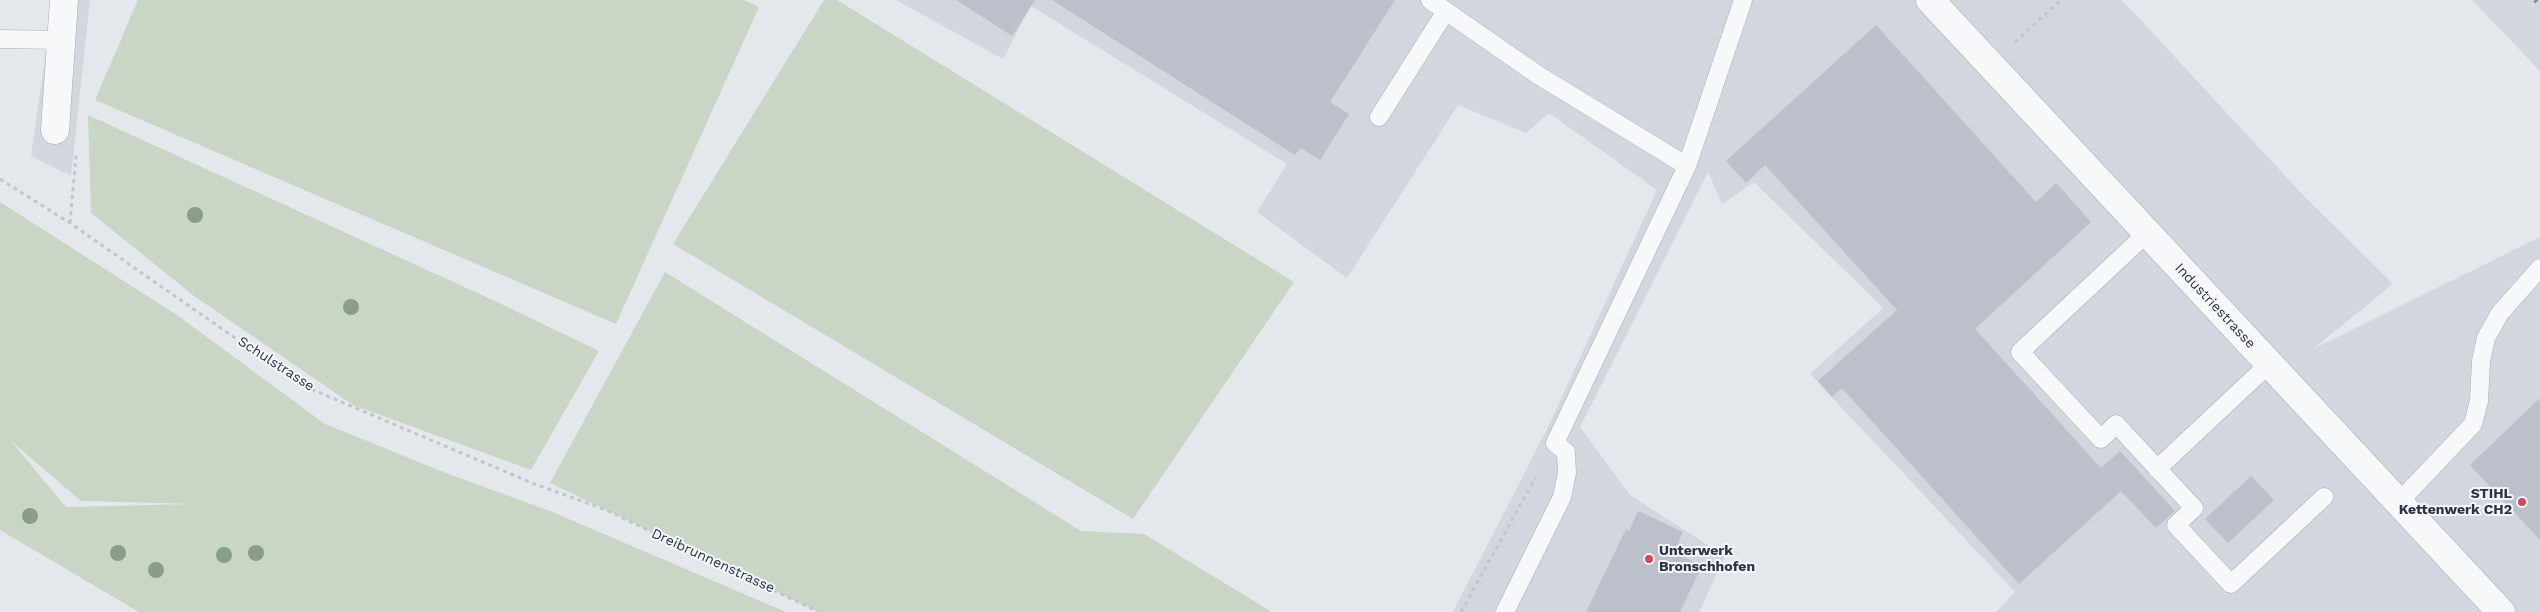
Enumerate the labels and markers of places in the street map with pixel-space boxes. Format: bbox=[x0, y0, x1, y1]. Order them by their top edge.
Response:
place label: STIHL Kettenwerk CH2 bbox=[2399, 486, 2512, 518]
marker: STIHL Kettenwerk CH2 bbox=[2516, 496, 2528, 508]
place label: Unterwerk Bronschhofen bbox=[1659, 543, 1755, 576]
marker: Unterwerk Bronschhofen bbox=[1643, 553, 1655, 565]

